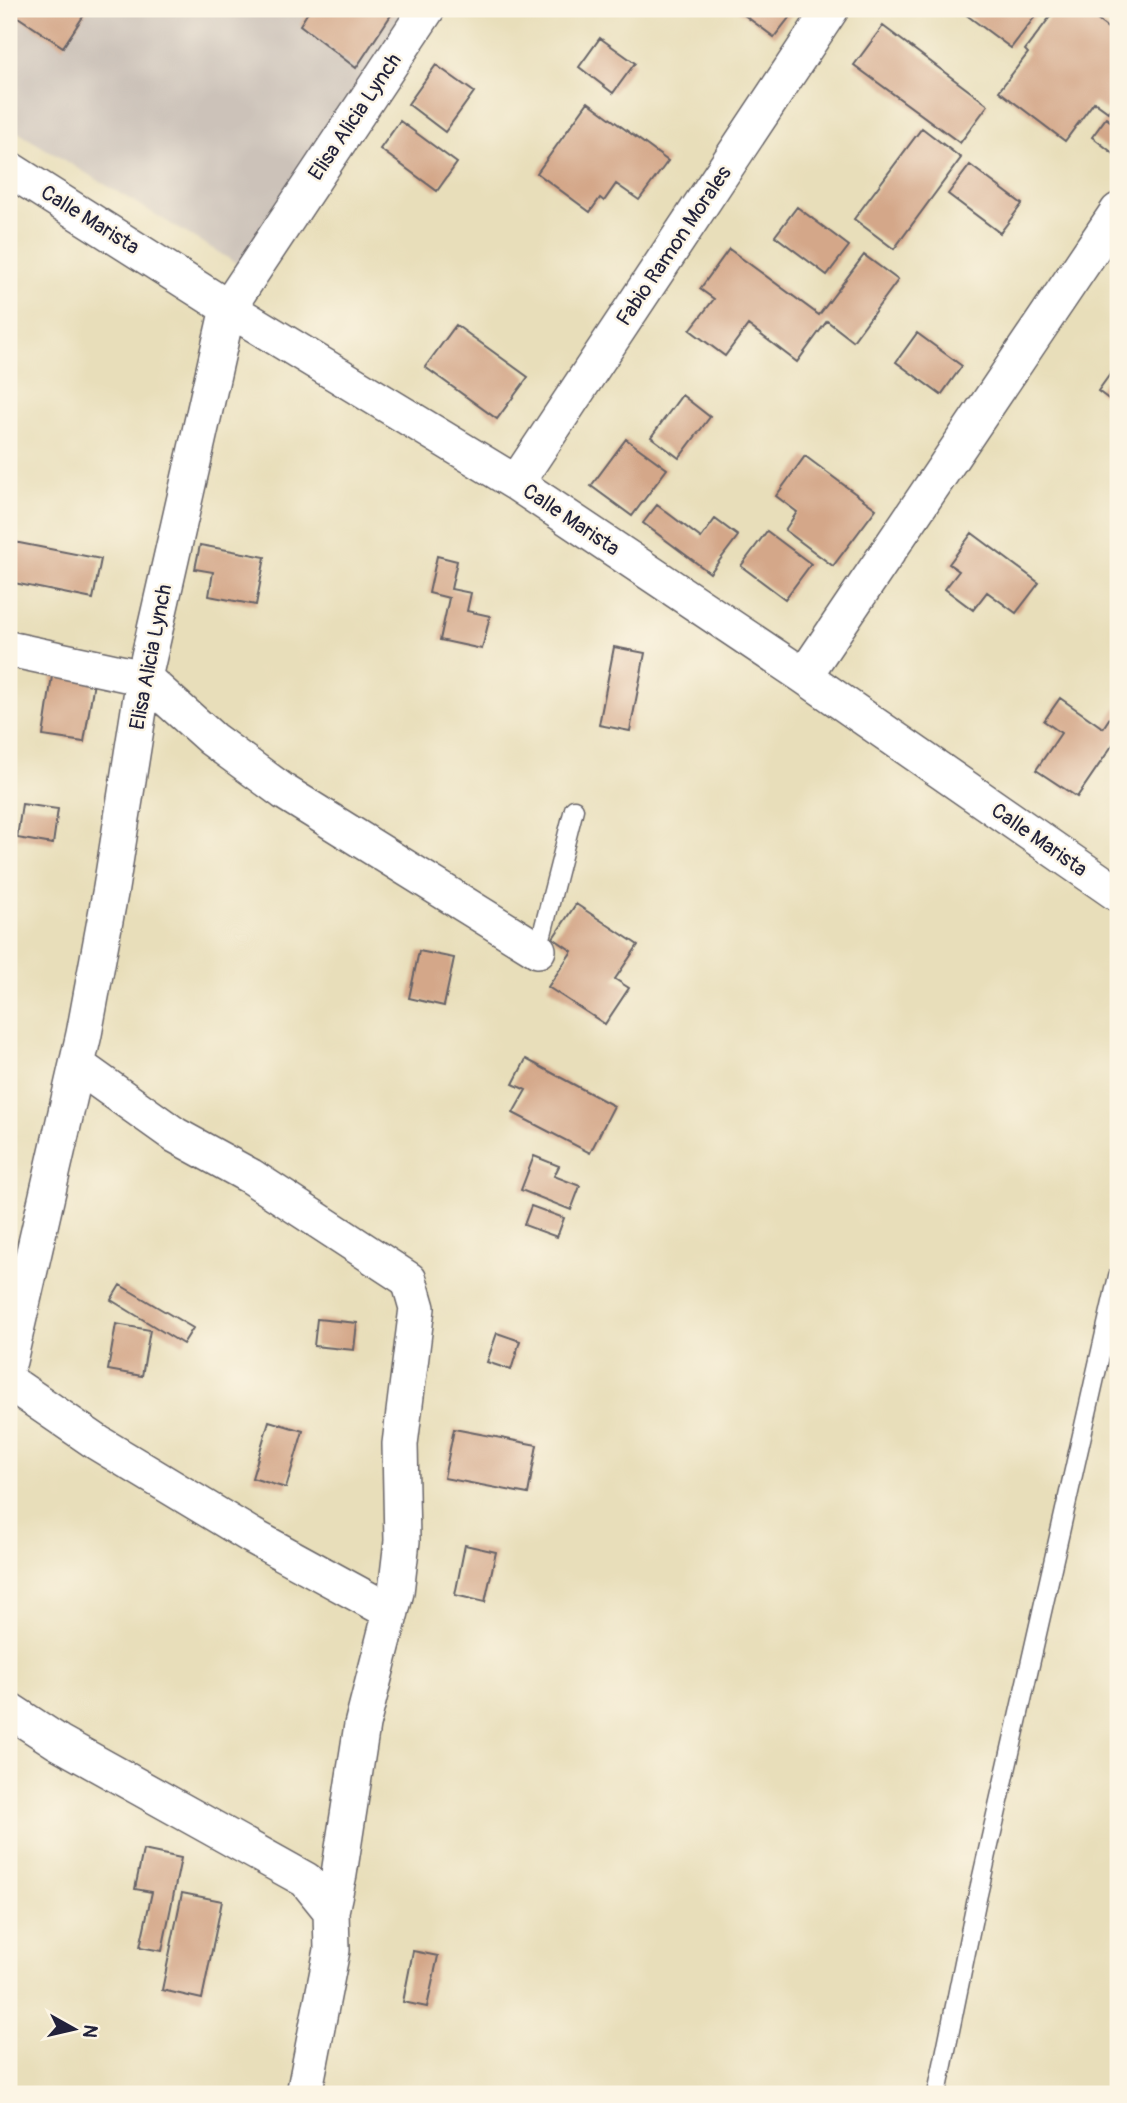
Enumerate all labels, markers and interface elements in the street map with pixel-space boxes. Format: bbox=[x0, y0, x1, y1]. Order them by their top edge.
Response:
street label: Elisa Alicia Lynch bbox=[303, 48, 407, 186]
street label: Fabio Ramon Morales bbox=[610, 160, 738, 331]
street label: Calle Marista bbox=[36, 179, 144, 261]
street label: Calle Marista bbox=[517, 478, 625, 562]
street label: Elisa Alicia Lynch bbox=[124, 582, 178, 732]
street label: Calle Marista bbox=[986, 797, 1092, 883]
north arrow bbox=[38, 1994, 108, 2064]
text: N bbox=[77, 2023, 103, 2039]

